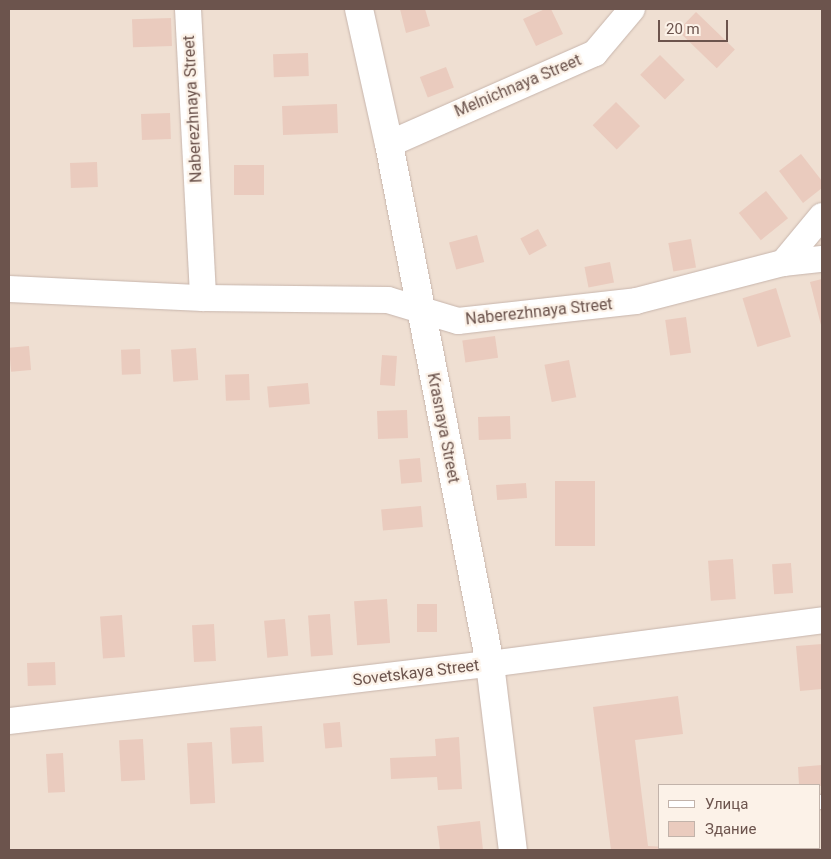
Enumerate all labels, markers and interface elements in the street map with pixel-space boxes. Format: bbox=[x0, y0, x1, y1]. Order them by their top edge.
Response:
scale bar bbox=[661, 10, 731, 42]
text: 20 m bbox=[666, 20, 700, 38]
street label: Naberezhnaya Street bbox=[180, 35, 206, 183]
street label: Melnichnaya Street bbox=[452, 51, 584, 121]
street label: Naberezhnaya Street bbox=[464, 295, 614, 329]
street label: Krasnaya Street bbox=[423, 371, 463, 485]
street label: Sovetskaya Street bbox=[352, 656, 480, 690]
legend bbox=[658, 784, 821, 849]
text: Улица bbox=[705, 795, 748, 813]
text: Здание bbox=[705, 820, 756, 838]

